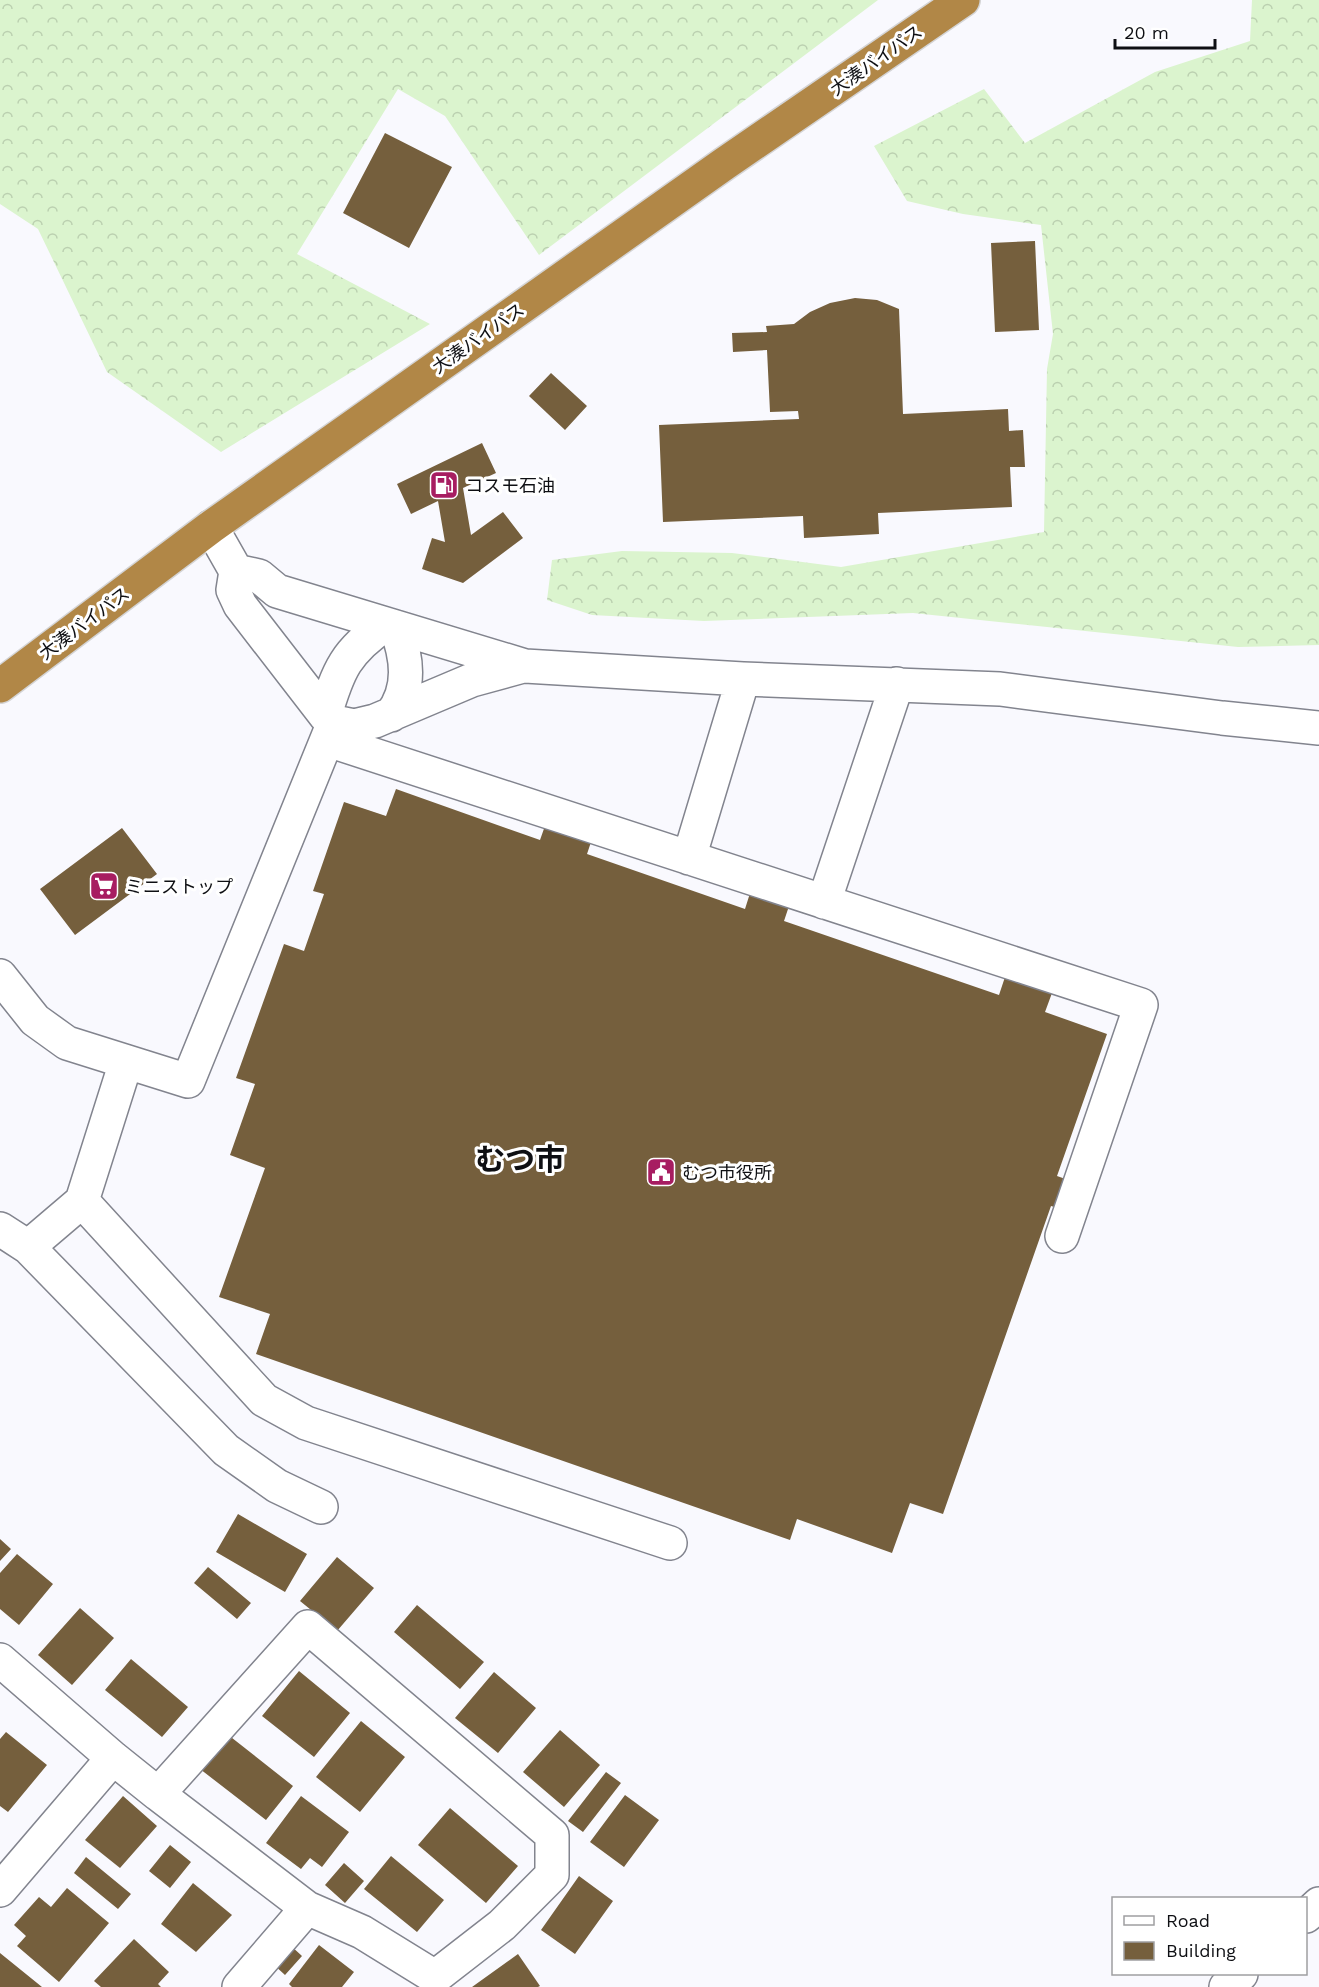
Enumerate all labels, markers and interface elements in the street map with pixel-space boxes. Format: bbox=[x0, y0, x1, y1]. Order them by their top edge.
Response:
scale bar bbox=[1115, 12, 1216, 50]
street label: 大湊バイパス bbox=[826, 21, 926, 99]
text: 20 m bbox=[1124, 22, 1169, 43]
street label: 大湊バイパス bbox=[428, 299, 528, 377]
fuel station icon: コスモ石油 bbox=[428, 469, 460, 501]
place label: コスモ石油 bbox=[465, 475, 555, 496]
street label: 大湊バイパス bbox=[35, 582, 133, 664]
supermarket icon: ミニストップ bbox=[88, 870, 120, 902]
place label: ミニストップ bbox=[125, 876, 233, 897]
district label: むつ市 bbox=[475, 1142, 565, 1177]
public building icon: むつ市役所 bbox=[645, 1156, 677, 1188]
place label: むつ市役所 bbox=[682, 1162, 772, 1183]
legend bbox=[1112, 1897, 1307, 1975]
text: Road bbox=[1166, 1910, 1210, 1931]
text: Building bbox=[1166, 1940, 1236, 1961]

